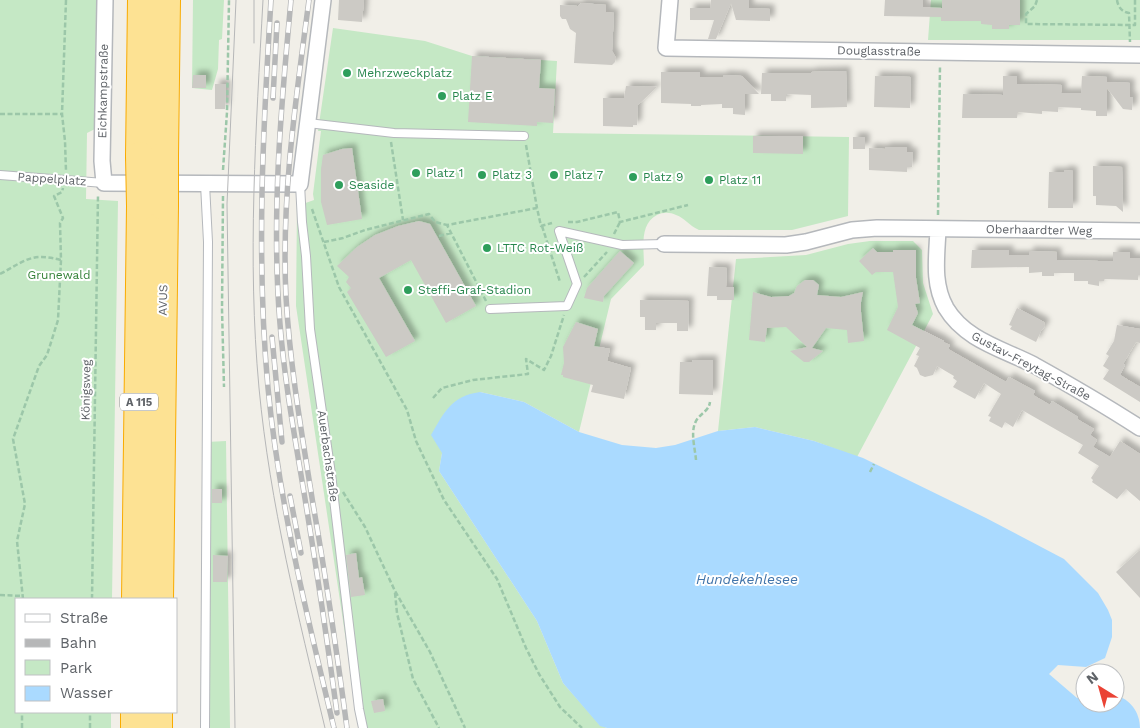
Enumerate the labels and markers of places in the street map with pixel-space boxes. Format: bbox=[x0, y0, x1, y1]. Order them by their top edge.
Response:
place label: Mehrzweckplatz bbox=[357, 66, 452, 80]
marker: Mehrzweckplatz bbox=[341, 67, 353, 79]
place label: Platz E bbox=[452, 89, 493, 103]
marker: Platz E bbox=[436, 90, 448, 102]
place label: Platz 1 bbox=[426, 166, 464, 180]
marker: Platz 1 bbox=[410, 167, 422, 179]
place label: Platz 3 bbox=[492, 168, 532, 182]
place label: Platz 7 bbox=[564, 168, 604, 182]
marker: Platz 3 bbox=[476, 169, 488, 181]
marker: Platz 7 bbox=[548, 169, 560, 181]
place label: Platz 9 bbox=[643, 170, 683, 184]
marker: Platz 9 bbox=[627, 171, 639, 183]
place label: Platz 11 bbox=[719, 173, 761, 187]
marker: Platz 11 bbox=[703, 174, 715, 186]
place label: Seaside bbox=[349, 178, 394, 192]
marker: Seaside bbox=[333, 179, 345, 191]
place label: LTTC Rot-Weiß bbox=[497, 241, 583, 255]
marker: LTTC Rot-Weiß bbox=[481, 242, 493, 254]
place label: Steffi-Graf-Stadion bbox=[418, 283, 531, 297]
marker: Steffi-Graf-Stadion bbox=[402, 284, 414, 296]

